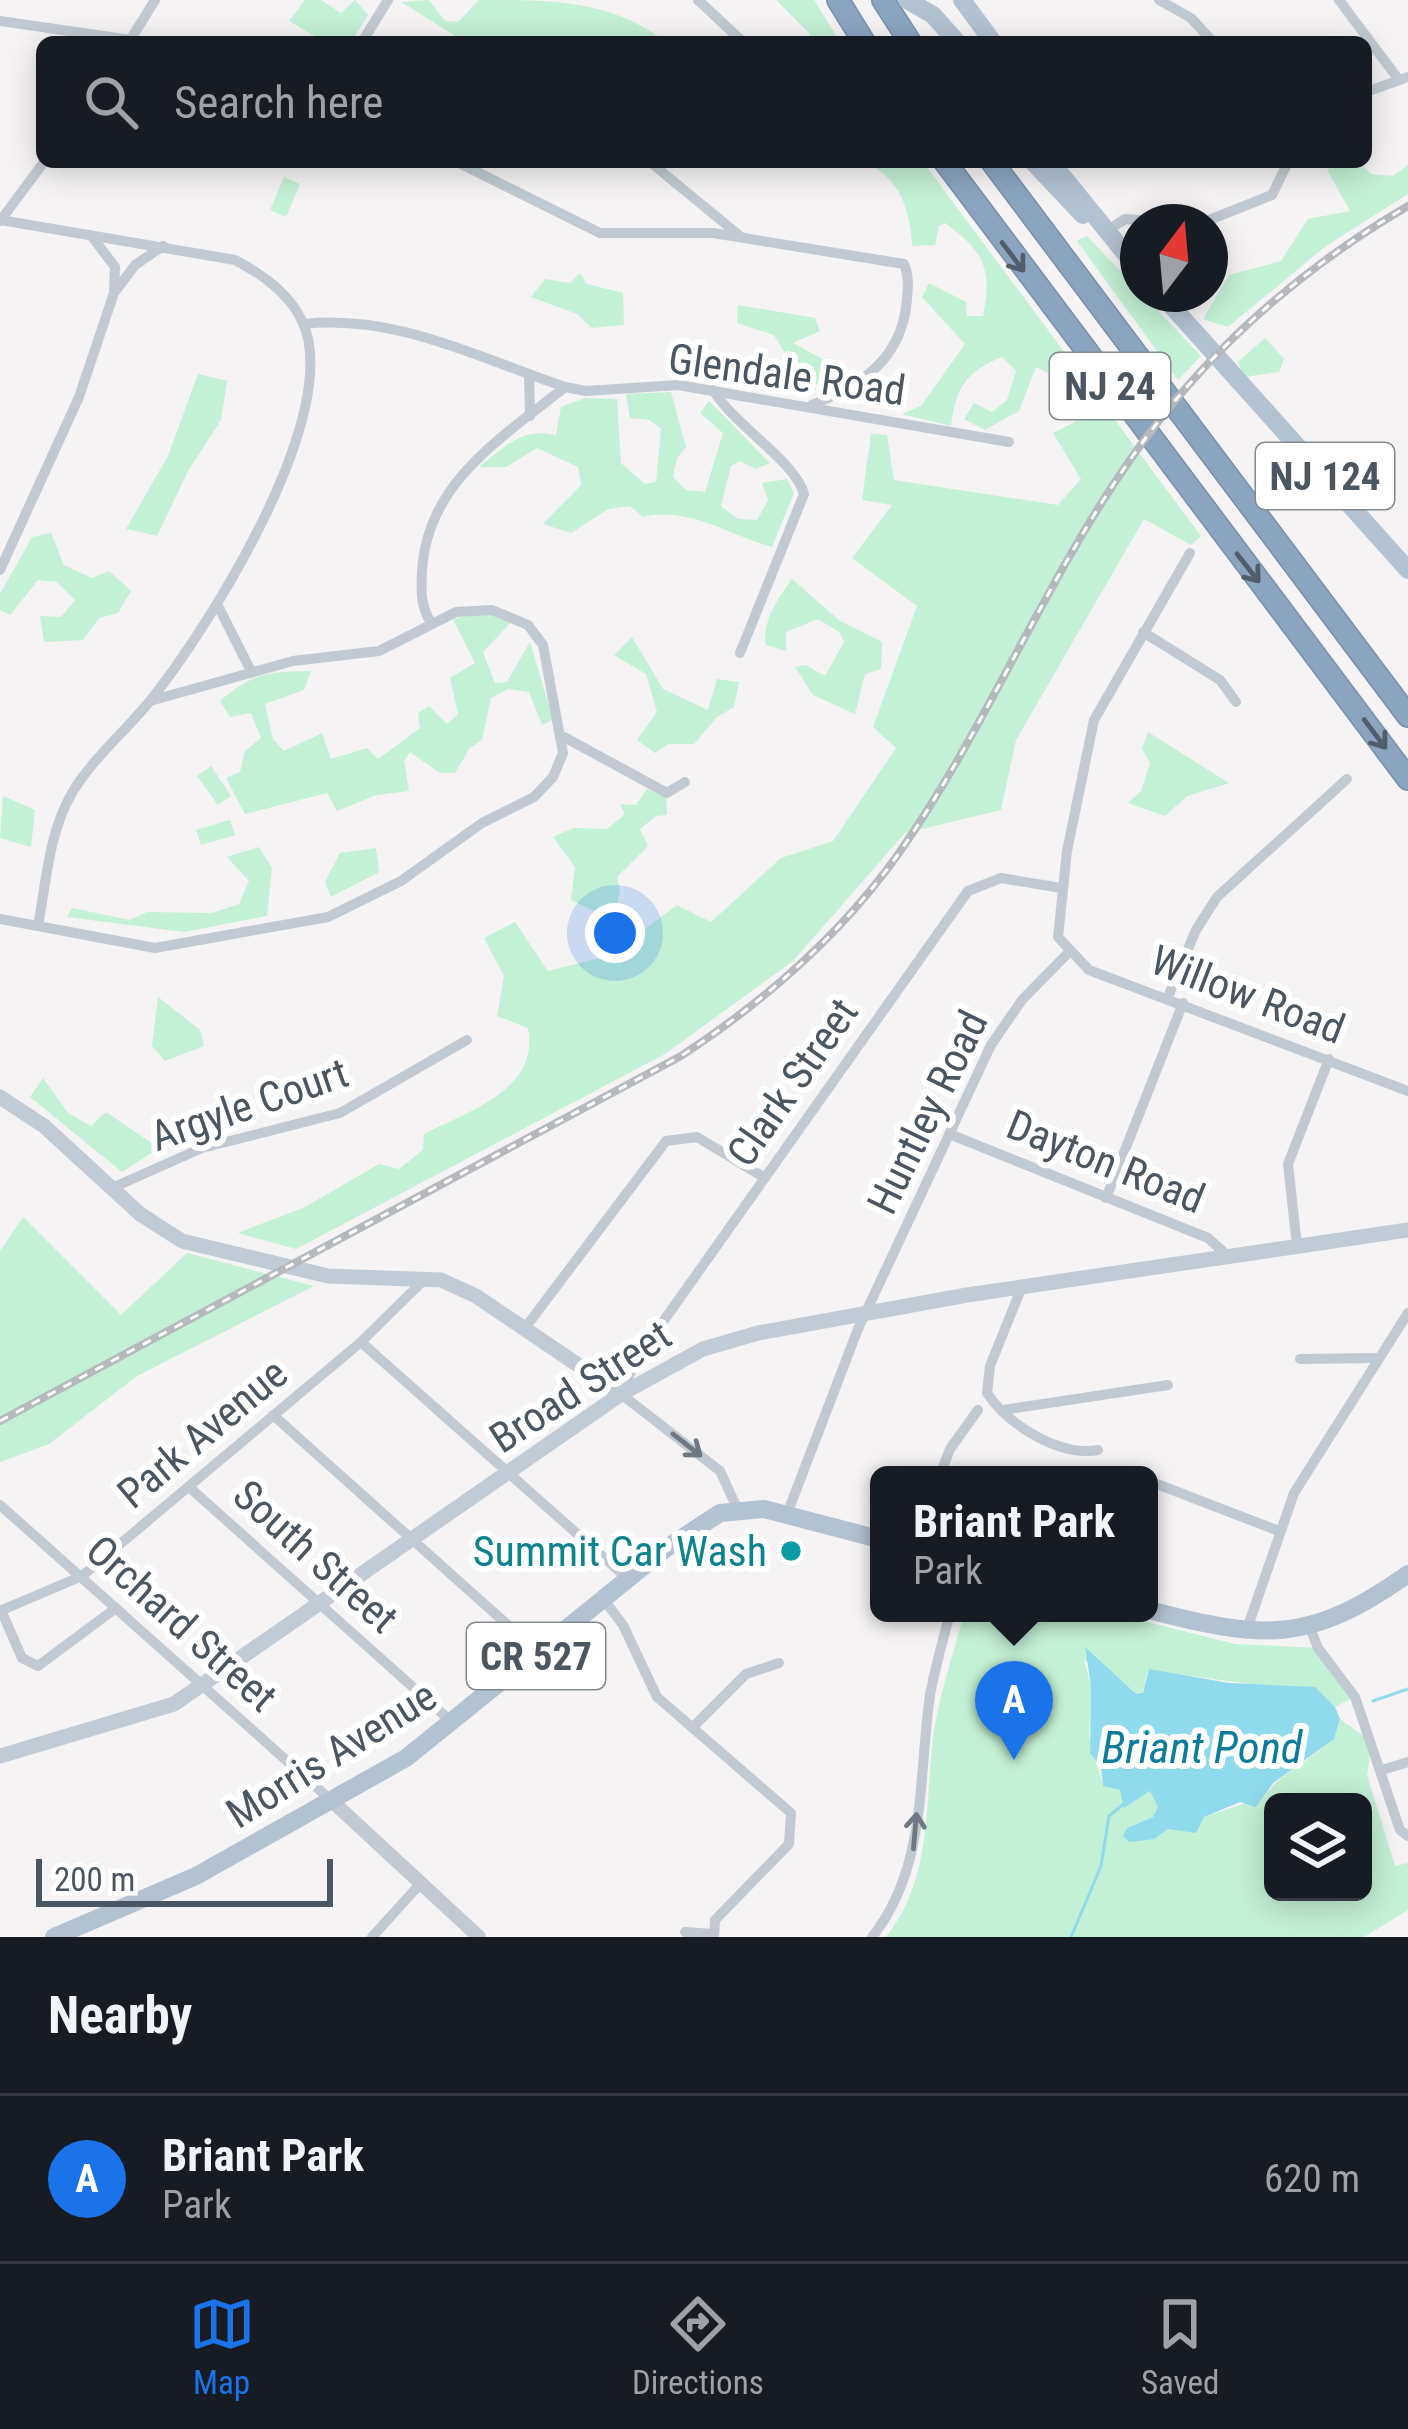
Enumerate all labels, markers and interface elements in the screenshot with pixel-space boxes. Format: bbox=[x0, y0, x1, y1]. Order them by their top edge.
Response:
search box bbox=[36, 36, 1372, 168]
icon: search bbox=[78, 69, 144, 135]
text: Search here bbox=[174, 76, 383, 129]
north arrow bbox=[1120, 204, 1228, 312]
one-way arrow bbox=[999, 240, 1025, 273]
street label: Glendale Road bbox=[665, 334, 909, 415]
road number: NJ 24 bbox=[1050, 353, 1170, 419]
road number: NJ 124 bbox=[1256, 443, 1394, 509]
one-way arrow bbox=[1235, 551, 1261, 584]
one-way arrow bbox=[1361, 718, 1387, 750]
your location bbox=[585, 903, 645, 963]
street label: Willow Road bbox=[1144, 935, 1351, 1054]
street label: Clark Street bbox=[717, 989, 868, 1176]
street label: Huntley Road bbox=[857, 1003, 998, 1222]
street label: Argyle Court bbox=[144, 1048, 354, 1161]
street label: Dayton Road bbox=[1000, 1100, 1212, 1223]
street label: Broad Street bbox=[481, 1310, 680, 1463]
street label: Park Avenue bbox=[108, 1349, 297, 1518]
one-way arrow bbox=[671, 1431, 703, 1458]
popup bbox=[870, 1466, 1158, 1622]
street label: South Street bbox=[223, 1470, 408, 1643]
text: Briant Park bbox=[913, 1495, 1115, 1548]
street label: Orchard Street bbox=[77, 1525, 287, 1721]
place label: Summit Car Wash bbox=[473, 1527, 767, 1576]
marker: Summit Car Wash bbox=[778, 1538, 804, 1564]
text: Park bbox=[913, 1548, 983, 1594]
road number: CR 527 bbox=[467, 1623, 605, 1689]
pin: A bbox=[975, 1661, 1053, 1760]
street label: Morris Avenue bbox=[217, 1671, 445, 1838]
water label: Briant Pond bbox=[1102, 1721, 1304, 1774]
map controls bbox=[1264, 1793, 1372, 1901]
button: layers bbox=[1264, 1793, 1372, 1901]
one-way arrow bbox=[904, 1812, 927, 1851]
scale bar bbox=[36, 1853, 333, 1906]
text: 200 m bbox=[54, 1860, 135, 1899]
text: Nearby bbox=[48, 1986, 192, 2045]
text: Briant Park bbox=[162, 2129, 364, 2182]
text: A bbox=[75, 2156, 99, 2202]
text: 620 m bbox=[1264, 2156, 1360, 2202]
text: Park bbox=[162, 2182, 232, 2228]
tab: Map bbox=[189, 2291, 255, 2402]
tab: Directions bbox=[632, 2291, 764, 2402]
tab: Saved bbox=[1141, 2291, 1219, 2402]

